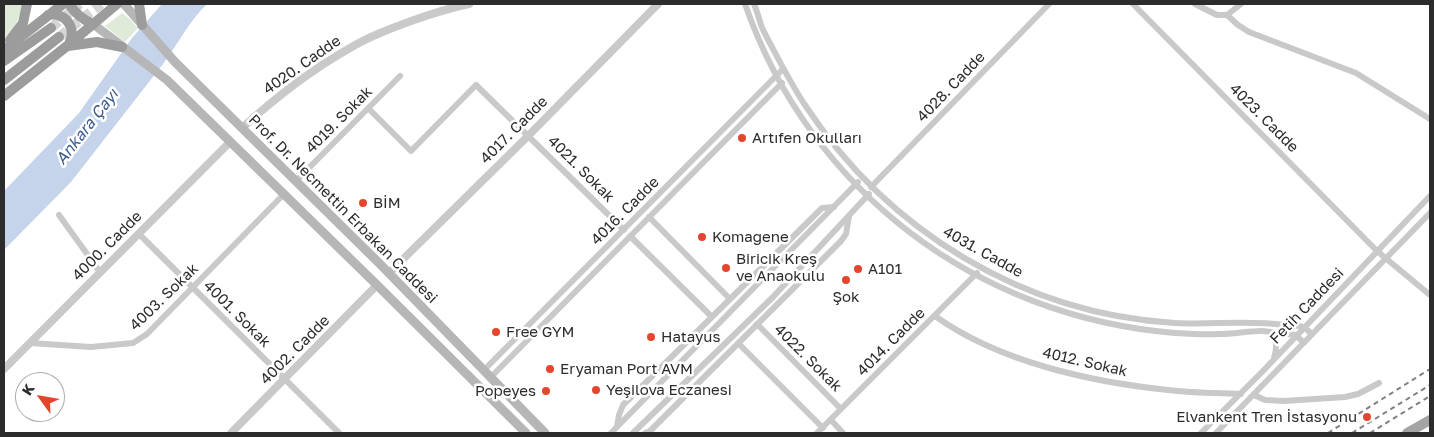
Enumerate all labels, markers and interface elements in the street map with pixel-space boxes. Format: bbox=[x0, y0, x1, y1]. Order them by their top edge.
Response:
street label: 4020. Cadde bbox=[260, 32, 344, 98]
street label: 4028. Cadde bbox=[913, 48, 989, 126]
street label: 4023. Cadde bbox=[1226, 80, 1302, 156]
street label: 4019. Sokak bbox=[302, 83, 376, 157]
water label: Ankara Çayı bbox=[52, 85, 122, 169]
street label: 4017. Cadde bbox=[477, 93, 551, 167]
street label: Prof. Dr. Necmettin Erbakan Caddesi bbox=[245, 111, 441, 307]
place label: Artıfen Okulları bbox=[752, 129, 862, 147]
street label: 4021. Sokak bbox=[544, 132, 618, 206]
marker: Artıfen Okulları bbox=[736, 132, 748, 144]
street label: 4016. Cadde bbox=[587, 173, 663, 249]
place label: BİM bbox=[373, 194, 401, 212]
marker: BİM bbox=[357, 197, 369, 209]
street label: 4000. Cadde bbox=[68, 207, 146, 285]
street label: 4031. Cadde bbox=[940, 223, 1026, 281]
place label: Komagene bbox=[712, 228, 789, 246]
marker: Komagene bbox=[696, 231, 708, 243]
place label: Biricik Kreş ve Anaokulu bbox=[736, 250, 825, 285]
street label: 4003. Sokak bbox=[126, 260, 202, 334]
place label: A101 bbox=[868, 260, 902, 278]
marker: Biricik Kreş ve Anaokulu bbox=[720, 262, 732, 274]
marker: A101 bbox=[852, 263, 864, 275]
street label: Fetih Caddesi bbox=[1266, 264, 1348, 348]
marker: Şok bbox=[840, 274, 852, 286]
street label: 4001. Sokak bbox=[200, 277, 274, 351]
place label: Şok bbox=[832, 288, 860, 306]
street label: 4014. Cadde bbox=[853, 304, 929, 380]
street label: 4002. Cadde bbox=[257, 312, 333, 388]
street label: 4022. Sokak bbox=[771, 321, 845, 395]
place label: Free GYM bbox=[506, 323, 574, 341]
marker: Free GYM bbox=[490, 326, 502, 338]
place label: Hatayus bbox=[661, 328, 720, 346]
marker: Hatayus bbox=[645, 331, 657, 343]
street label: 4012. Sokak bbox=[1041, 343, 1129, 381]
place label: Eryaman Port AVM bbox=[560, 360, 693, 378]
marker: Eryaman Port AVM bbox=[544, 363, 556, 375]
north arrow bbox=[15, 372, 65, 422]
text: K bbox=[18, 381, 38, 398]
place label: Yeşilova Eczanesi bbox=[606, 381, 732, 399]
place label: Popeyes bbox=[475, 382, 536, 400]
marker: Yeşilova Eczanesi bbox=[590, 384, 602, 396]
marker: Popeyes bbox=[540, 385, 552, 397]
place label: Elvankent Tren İstasyonu bbox=[1176, 408, 1357, 426]
marker: Elvankent Tren İstasyonu bbox=[1361, 411, 1373, 423]

